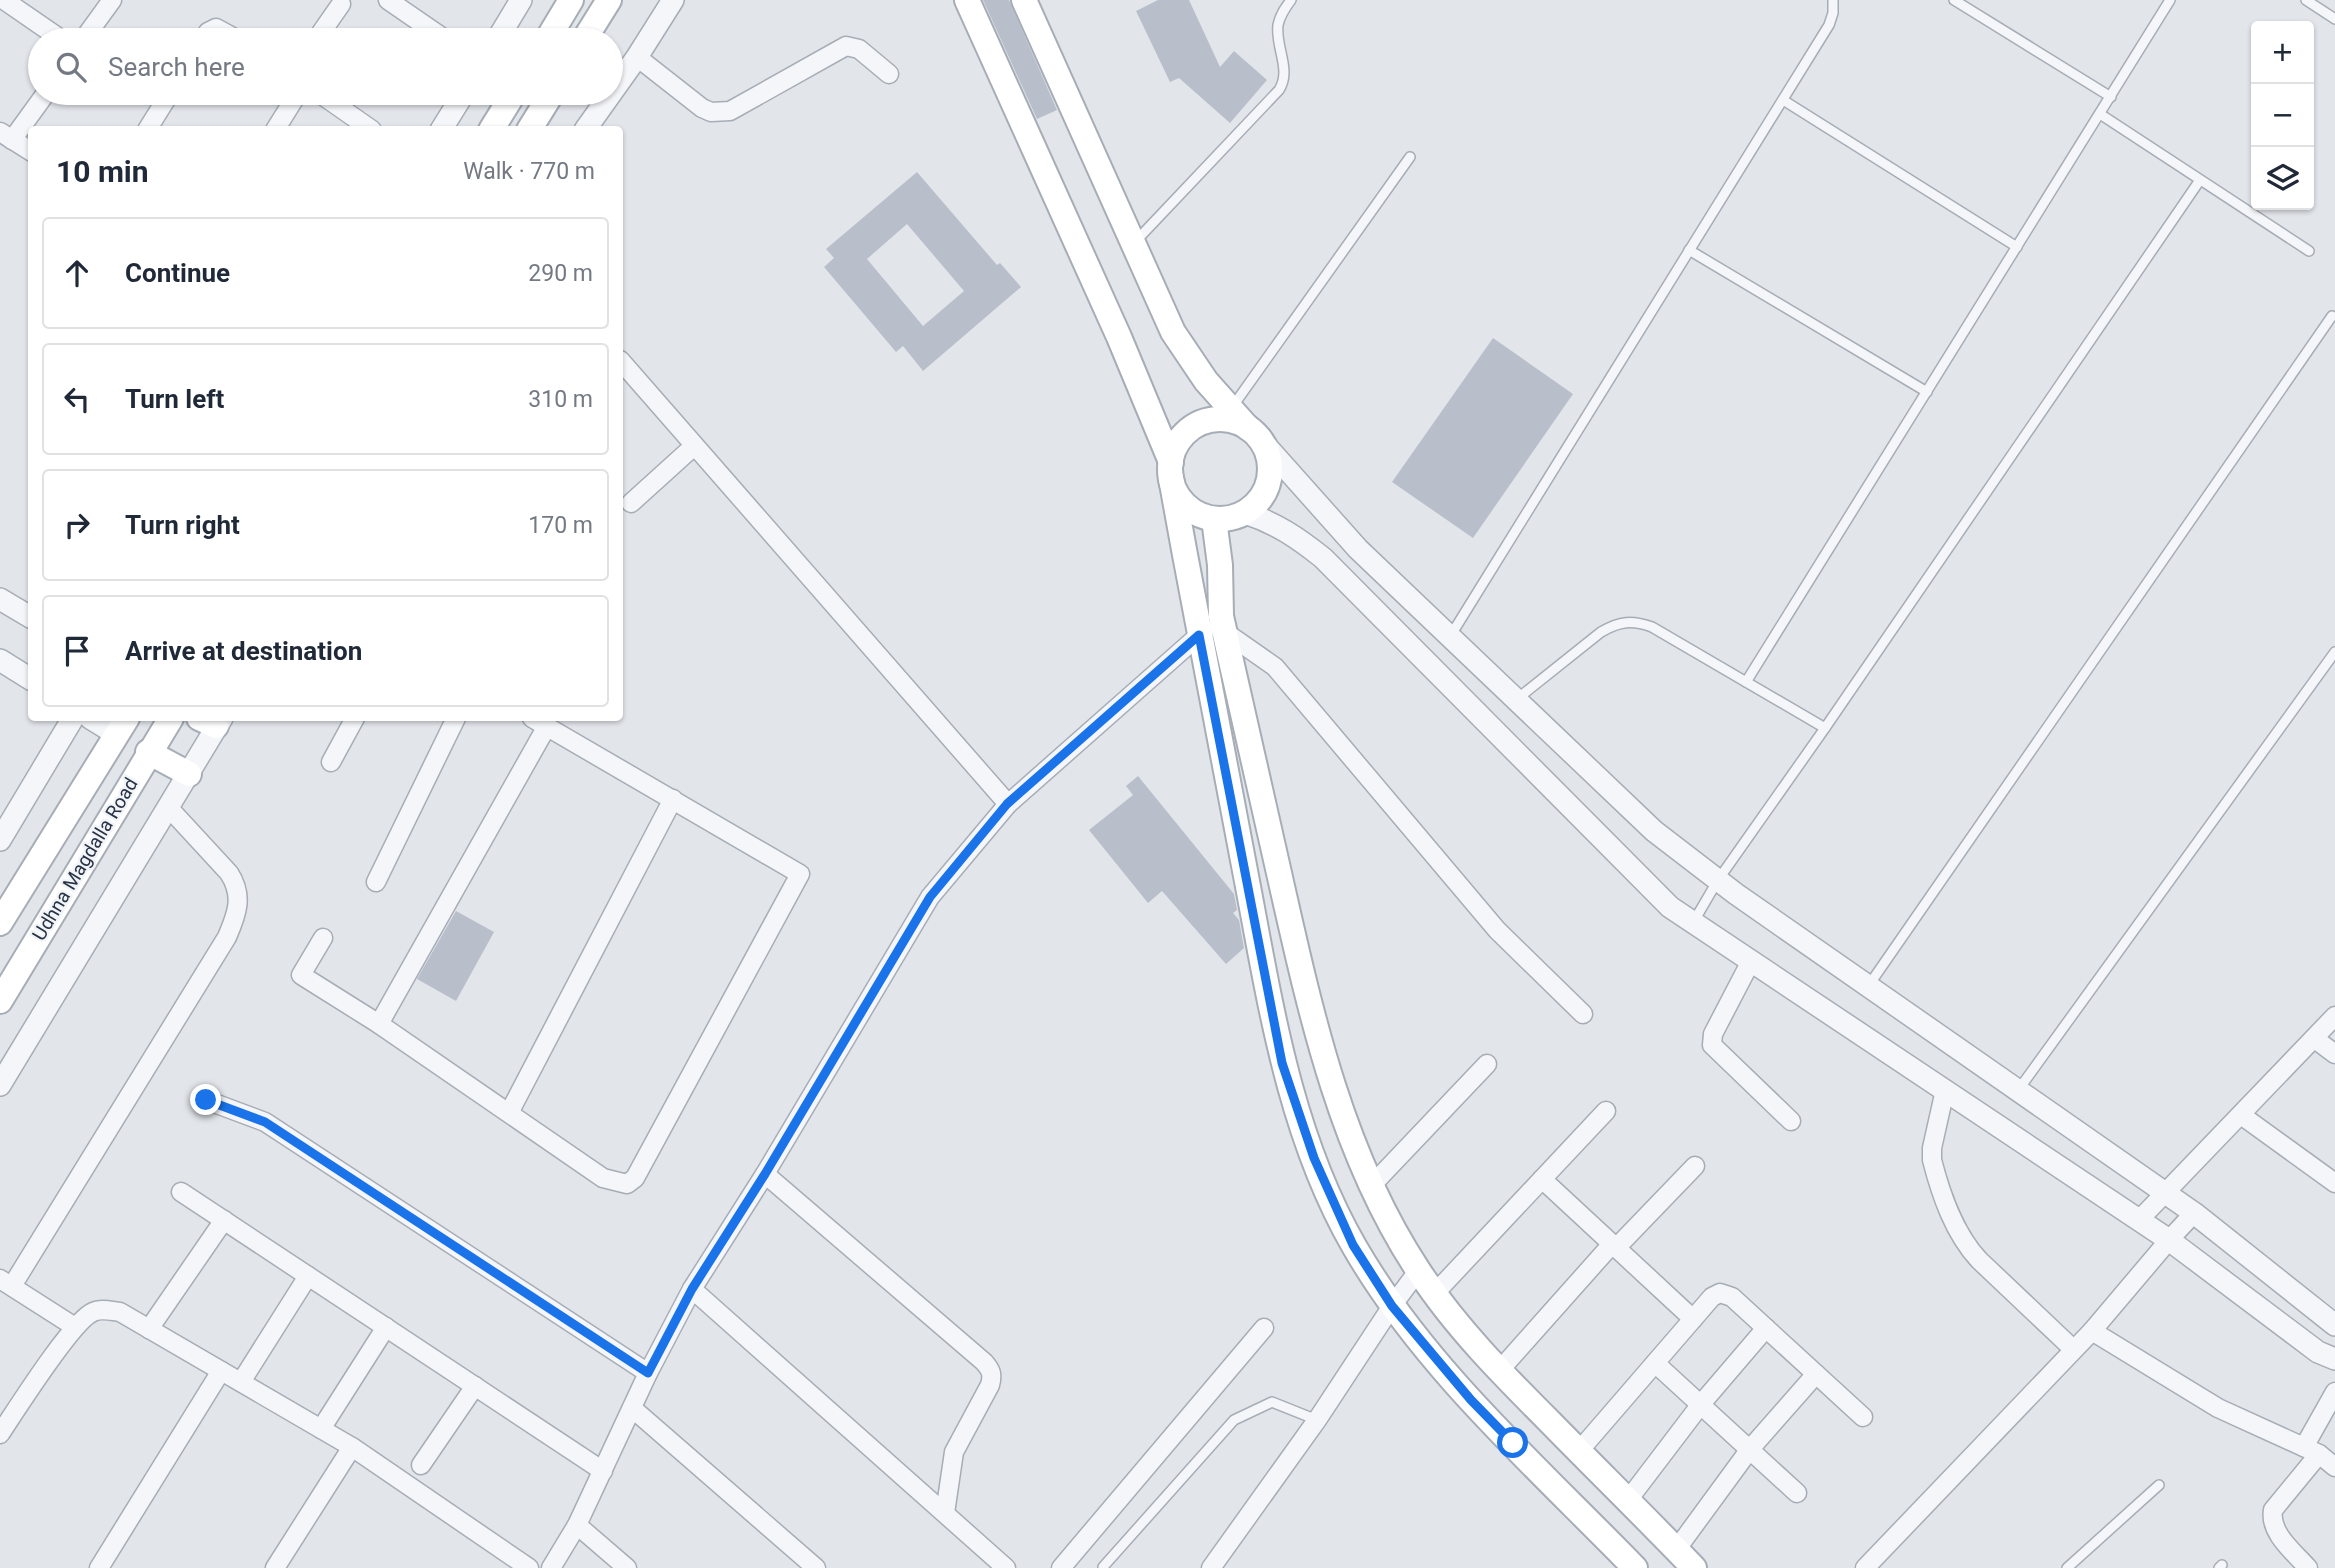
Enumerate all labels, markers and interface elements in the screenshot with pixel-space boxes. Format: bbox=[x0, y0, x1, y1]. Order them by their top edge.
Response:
map controls bbox=[2251, 21, 2314, 210]
button: + bbox=[2251, 21, 2314, 84]
search box bbox=[28, 28, 623, 105]
icon: search bbox=[52, 48, 90, 86]
text: Search here bbox=[108, 52, 245, 82]
button: − bbox=[2251, 84, 2314, 147]
button: layers bbox=[2251, 147, 2314, 210]
text: 10 min bbox=[56, 154, 149, 189]
text: Walk · 770 m bbox=[463, 158, 595, 185]
icon: ahead bbox=[58, 254, 96, 292]
text: Continue bbox=[125, 258, 230, 288]
text: 290 m bbox=[528, 260, 593, 287]
icon: left bbox=[58, 380, 96, 418]
text: Turn left bbox=[125, 384, 224, 414]
text: 310 m bbox=[528, 386, 593, 413]
icon: right bbox=[58, 506, 96, 544]
text: Turn right bbox=[125, 510, 240, 540]
text: 170 m bbox=[528, 512, 593, 539]
icon: arrive bbox=[58, 632, 96, 670]
text: Arrive at destination bbox=[125, 636, 362, 666]
street label: Udhna Magdalla Road bbox=[27, 774, 143, 944]
route end bbox=[190, 1084, 221, 1115]
route start bbox=[1497, 1427, 1528, 1458]

